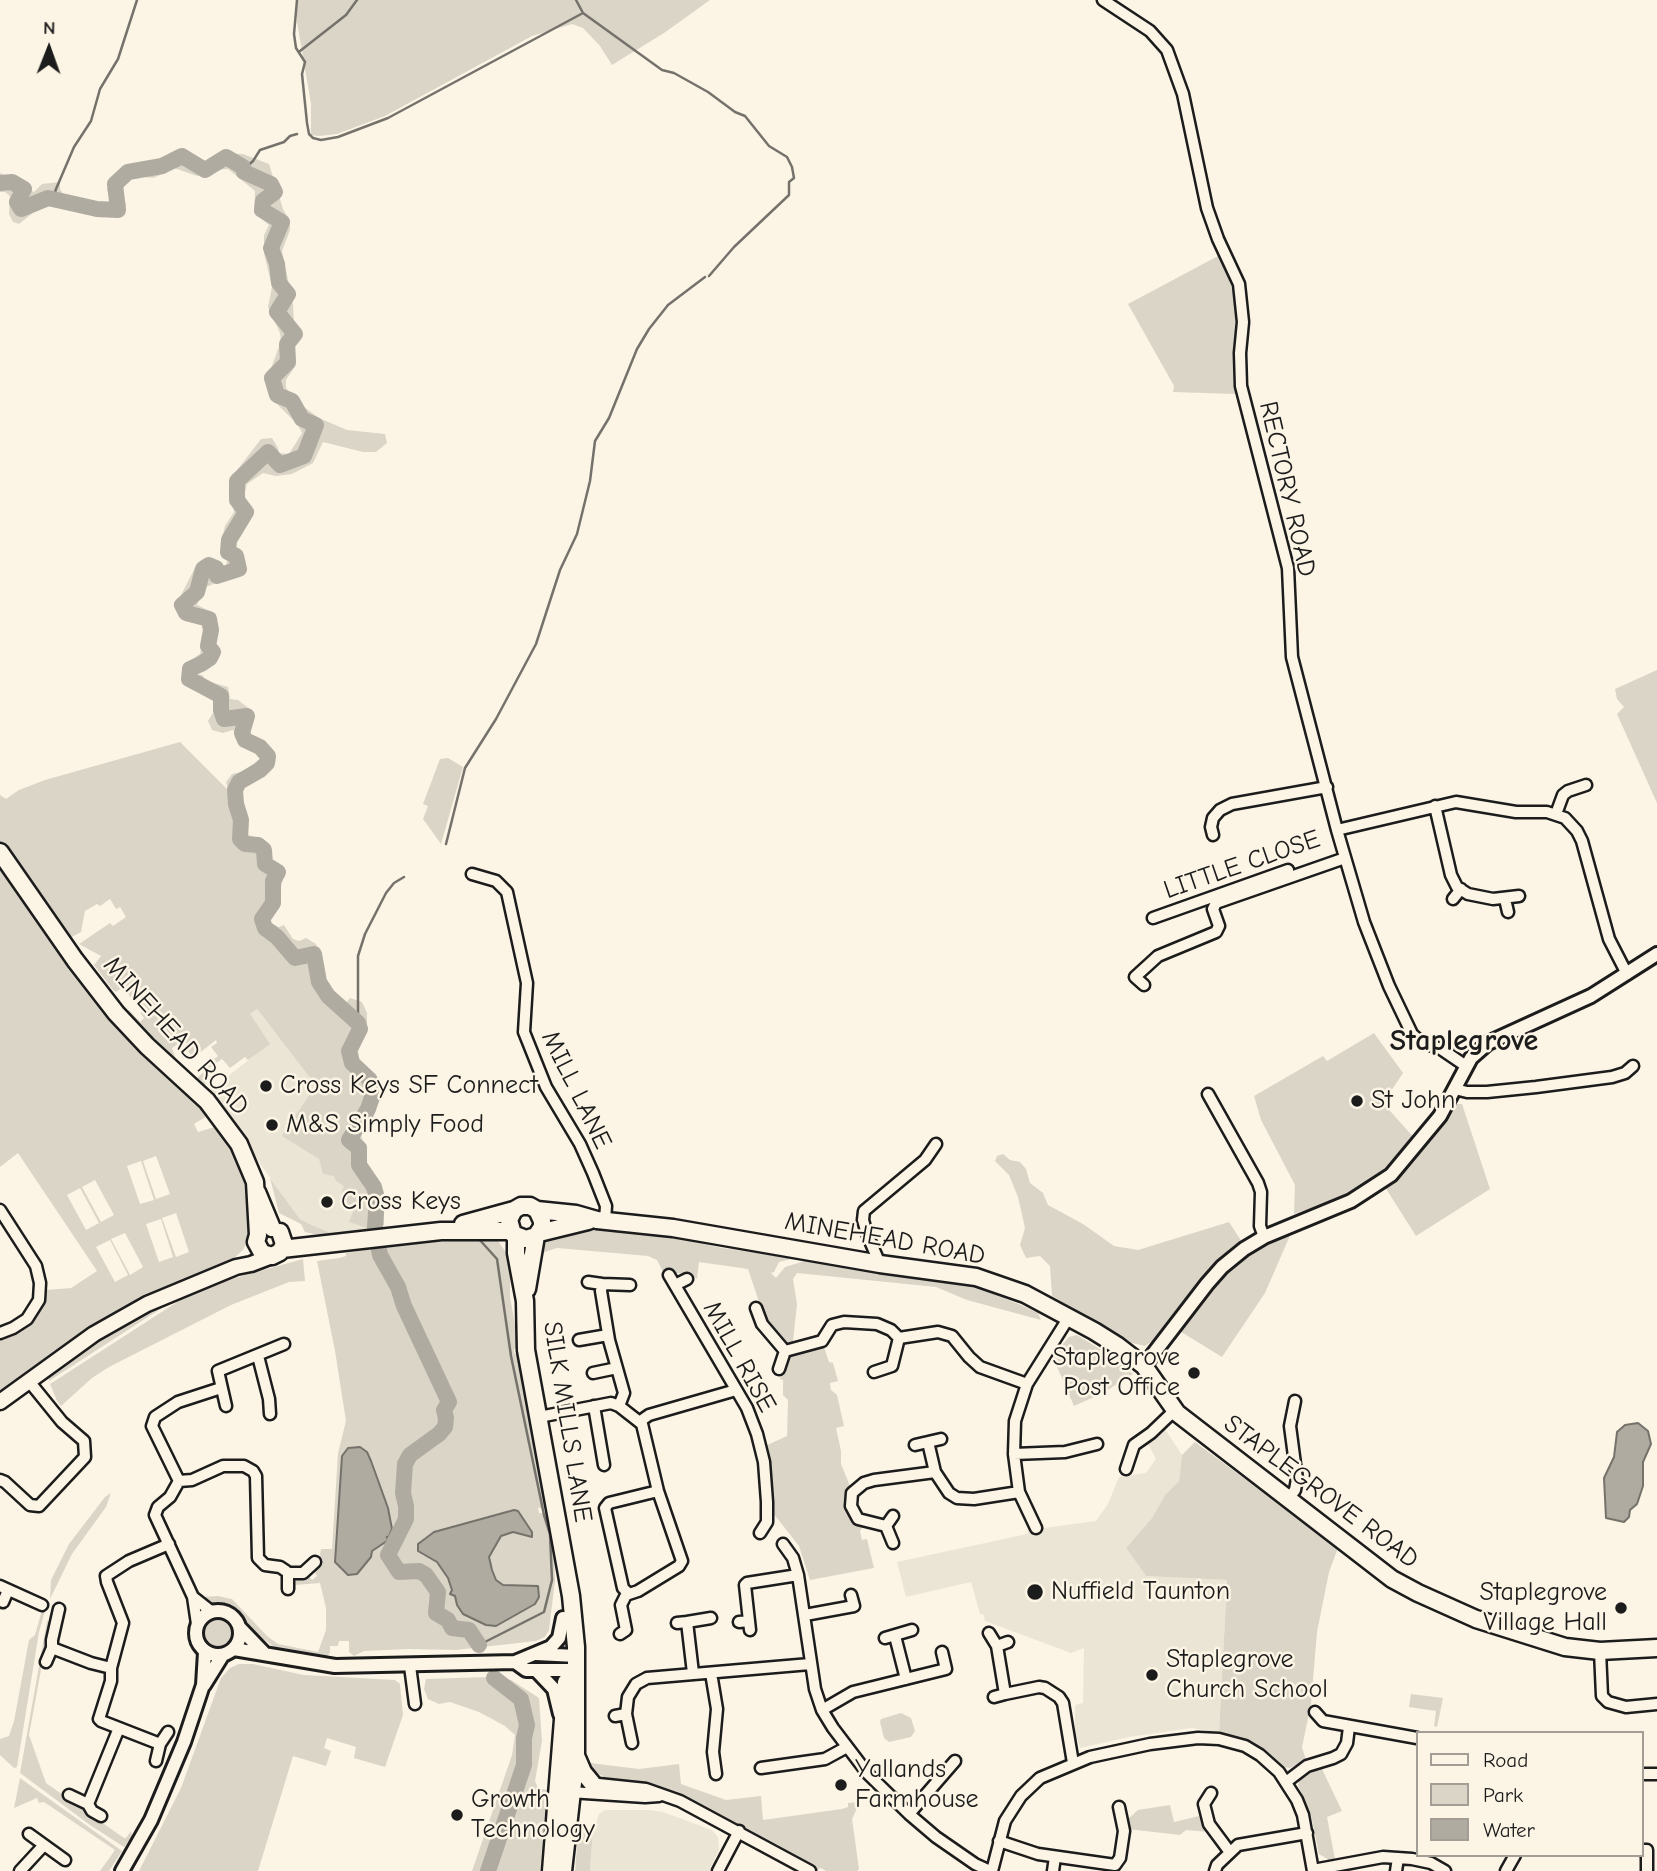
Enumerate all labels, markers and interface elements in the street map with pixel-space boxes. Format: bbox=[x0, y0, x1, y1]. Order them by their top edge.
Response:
north arrow bbox=[14, 14, 84, 84]
text: N bbox=[43, 17, 56, 39]
street label: RECTORY ROAD bbox=[1252, 398, 1322, 580]
street label: LITTLE CLOSE bbox=[1160, 824, 1324, 906]
street label: MINEHEAD ROAD bbox=[96, 950, 256, 1122]
district label: Staplegrove bbox=[1390, 1024, 1538, 1060]
street label: MILL LANE bbox=[534, 1026, 618, 1154]
place label: Cross Keys SF Connect bbox=[280, 1070, 538, 1102]
marker: Cross Keys SF Connect bbox=[258, 1078, 274, 1094]
place label: St John bbox=[1371, 1085, 1455, 1117]
marker: St John bbox=[1349, 1093, 1365, 1109]
place label: M&S Simply Food bbox=[286, 1109, 484, 1141]
marker: M&S Simply Food bbox=[264, 1117, 280, 1133]
place label: Cross Keys bbox=[341, 1186, 461, 1218]
marker: Cross Keys bbox=[319, 1194, 335, 1210]
street label: MINEHEAD ROAD bbox=[782, 1206, 988, 1272]
street label: MILL RISE bbox=[696, 1296, 782, 1418]
street label: SILK MILLS LANE bbox=[536, 1319, 598, 1525]
place label: Staplegrove Post Office bbox=[1053, 1342, 1180, 1404]
marker: Staplegrove Post Office bbox=[1186, 1365, 1202, 1381]
street label: STAPLEGROVE ROAD bbox=[1217, 1409, 1425, 1575]
place label: Nuffield Taunton bbox=[1051, 1576, 1230, 1608]
place label: Staplegrove Village Hall bbox=[1480, 1577, 1607, 1638]
marker: Nuffield Taunton bbox=[1025, 1582, 1045, 1602]
marker: Staplegrove Village Hall bbox=[1613, 1600, 1629, 1616]
place label: Staplegrove Church School bbox=[1166, 1644, 1328, 1706]
marker: Staplegrove Church School bbox=[1144, 1667, 1160, 1683]
legend bbox=[1416, 1731, 1643, 1857]
text: Road bbox=[1483, 1748, 1528, 1772]
place label: Yallands Farmhouse bbox=[855, 1754, 978, 1816]
marker: Yallands Farmhouse bbox=[833, 1777, 849, 1793]
text: Park bbox=[1483, 1783, 1523, 1807]
place label: Growth Technology bbox=[471, 1784, 595, 1846]
marker: Growth Technology bbox=[449, 1807, 465, 1823]
text: Water bbox=[1483, 1818, 1535, 1842]

